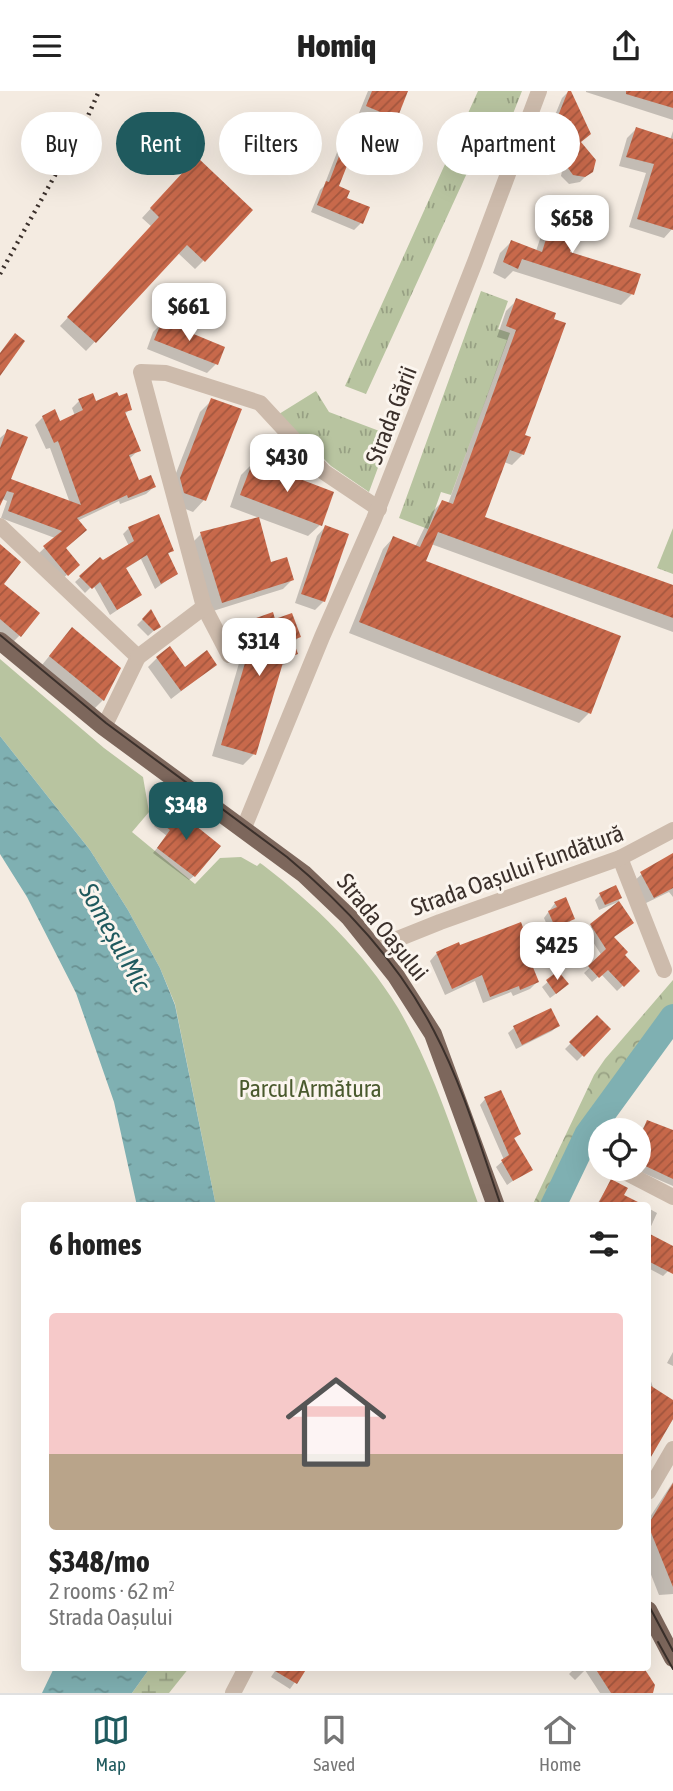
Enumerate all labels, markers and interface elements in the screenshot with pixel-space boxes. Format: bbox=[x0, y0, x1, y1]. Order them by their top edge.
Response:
icon: menu bbox=[28, 27, 66, 65]
text: Homiq bbox=[297, 27, 376, 64]
icon: share bbox=[607, 27, 645, 65]
chip: Buy bbox=[21, 112, 102, 175]
chip: Rent bbox=[116, 112, 205, 175]
chip: Filters bbox=[219, 112, 322, 175]
chip: New bbox=[336, 112, 423, 175]
chip: Apartment bbox=[437, 112, 580, 175]
pin: $658 bbox=[531, 195, 613, 255]
text: $658 bbox=[551, 205, 593, 231]
pin: $661 bbox=[148, 283, 230, 343]
text: $661 bbox=[168, 293, 210, 319]
street label: Strada Gării bbox=[360, 362, 422, 468]
pin: $430 bbox=[246, 435, 328, 494]
text: $430 bbox=[266, 444, 308, 470]
pin: $314 bbox=[218, 619, 300, 678]
text: $314 bbox=[238, 628, 280, 654]
pin: $348 bbox=[145, 783, 227, 842]
text: $348 bbox=[165, 792, 207, 818]
street label: Strada Oașului Fundătură bbox=[407, 819, 627, 921]
street label: Strada Oașului bbox=[332, 868, 434, 986]
water label: Someșul Mic bbox=[73, 877, 158, 997]
pin: $425 bbox=[516, 923, 598, 982]
text: $425 bbox=[536, 932, 578, 958]
park label: Parcul Armătura bbox=[238, 1075, 382, 1102]
map controls bbox=[588, 1118, 651, 1181]
button: locate bbox=[588, 1118, 651, 1181]
icon: filters bbox=[585, 1225, 623, 1263]
text: 6 homes bbox=[49, 1227, 142, 1261]
icon: home bbox=[273, 1359, 399, 1485]
text: $348/mo bbox=[49, 1544, 150, 1578]
text: 2 rooms · 62 m² bbox=[49, 1578, 175, 1604]
text: Strada Oașului bbox=[49, 1604, 173, 1630]
tab: Map bbox=[92, 1711, 130, 1775]
tab: Saved bbox=[313, 1711, 355, 1775]
tab: Home bbox=[539, 1711, 581, 1775]

